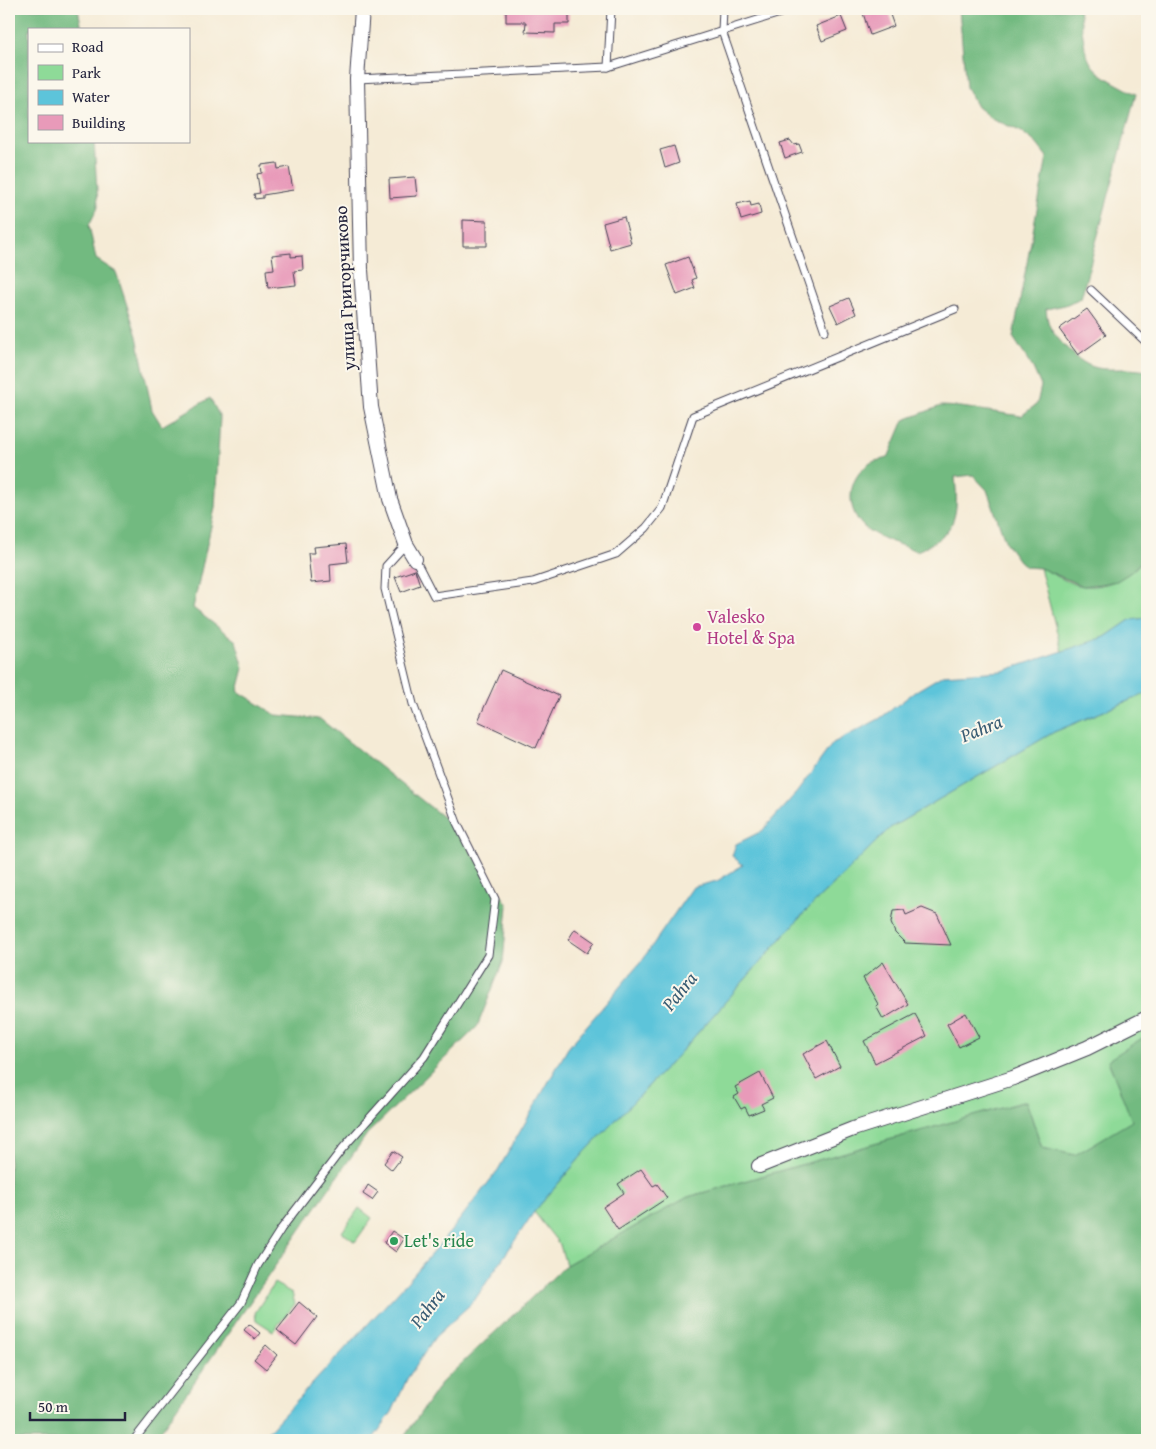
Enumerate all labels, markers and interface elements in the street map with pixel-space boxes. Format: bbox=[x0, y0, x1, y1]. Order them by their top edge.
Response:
legend bbox=[28, 28, 190, 142]
text: Road bbox=[72, 36, 103, 57]
text: Park bbox=[72, 62, 101, 83]
text: Water bbox=[72, 86, 110, 107]
text: Building bbox=[72, 112, 126, 133]
street label: улица Григорчиково bbox=[327, 205, 362, 372]
place label: Valesko Hotel & Spa bbox=[707, 603, 796, 651]
marker: Valesko Hotel & Spa bbox=[691, 621, 703, 633]
water label: Pahra bbox=[955, 707, 1006, 749]
water label: Pahra bbox=[654, 965, 704, 1017]
place label: Let's ride bbox=[404, 1227, 474, 1254]
marker: Let's ride bbox=[388, 1235, 400, 1247]
water label: Pahra bbox=[402, 1282, 451, 1334]
scale bar bbox=[30, 1389, 125, 1421]
text: 50 m bbox=[38, 1396, 69, 1417]

